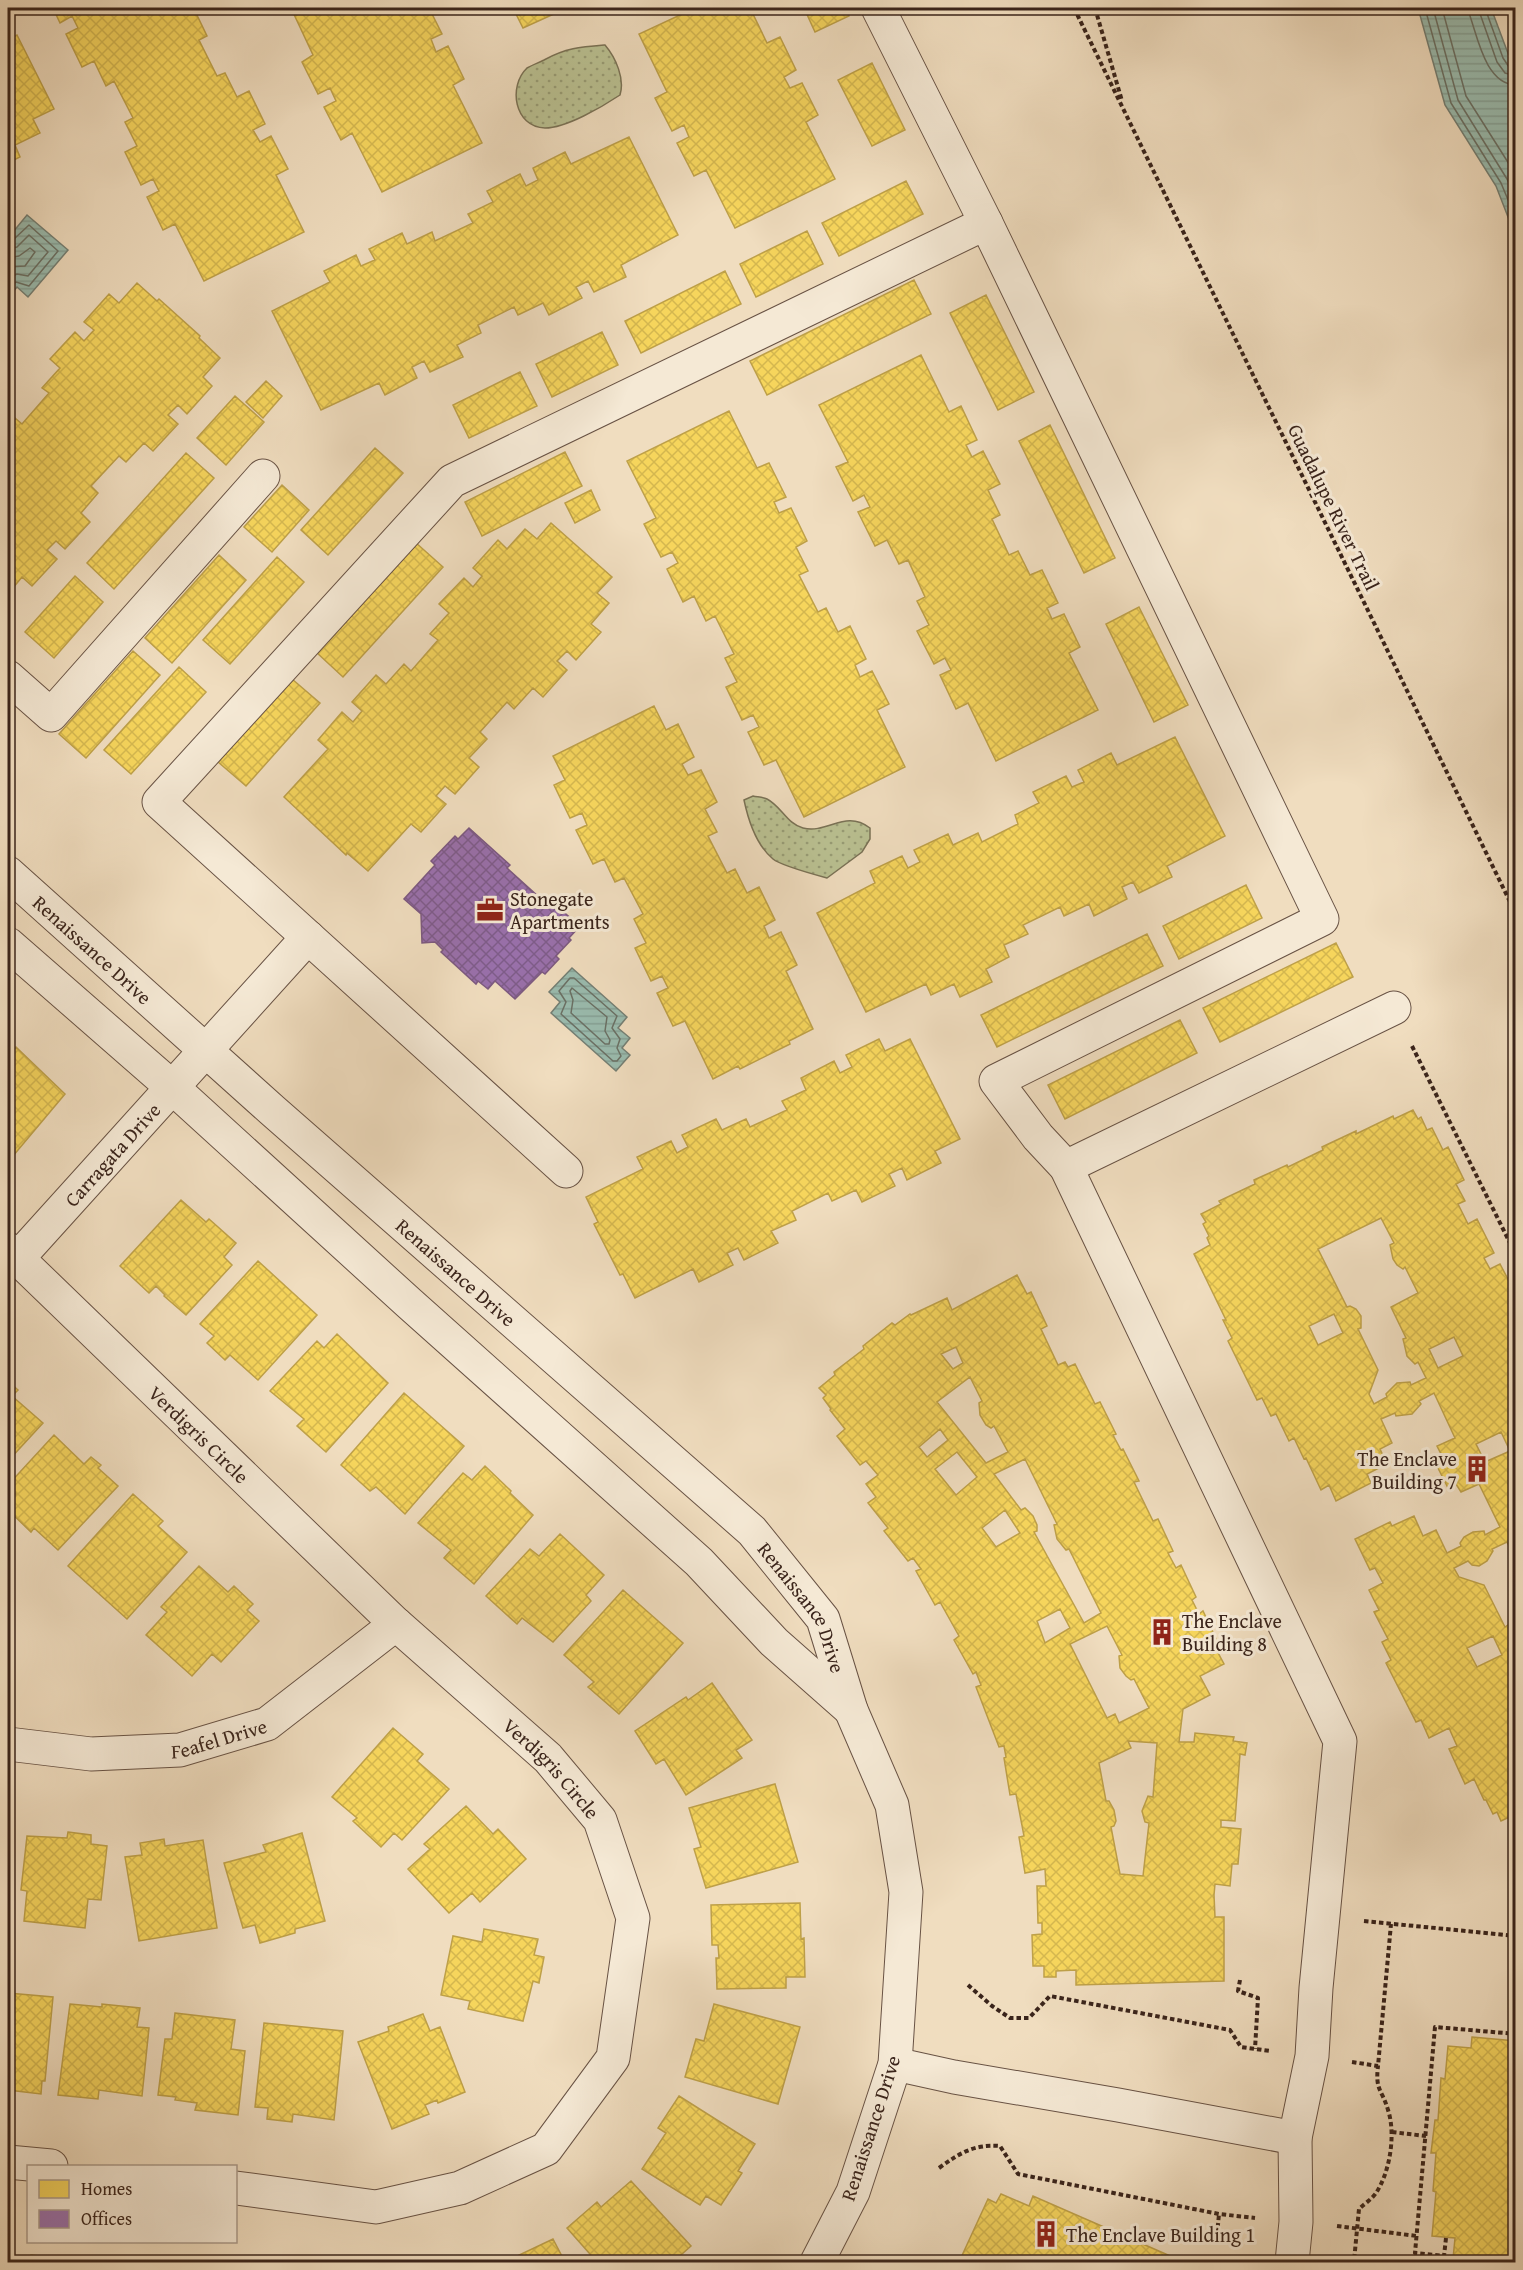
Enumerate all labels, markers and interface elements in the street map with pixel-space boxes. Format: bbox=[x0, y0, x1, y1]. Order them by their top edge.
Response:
street label: Guadalupe River Trail bbox=[1281, 419, 1387, 595]
place label: Stonegate Apartments bbox=[510, 884, 610, 936]
street label: Renaissance Drive bbox=[27, 888, 159, 1011]
office icon: Stonegate Apartments bbox=[475, 895, 505, 925]
street label: Carragata Drive bbox=[57, 1096, 167, 1213]
street label: Renaissance Drive bbox=[390, 1211, 523, 1333]
street label: Verdigris Circle bbox=[142, 1378, 256, 1489]
place label: The Enclave Building 7 bbox=[1357, 1444, 1457, 1496]
building icon: The Enclave Building 7 bbox=[1462, 1454, 1492, 1484]
street label: Renaissance Drive bbox=[751, 1535, 853, 1676]
place label: The Enclave Building 8 bbox=[1182, 1606, 1282, 1658]
building icon: The Enclave Building 8 bbox=[1147, 1617, 1177, 1647]
street label: Feafel Drive bbox=[170, 1710, 270, 1765]
street label: Verdigris Circle bbox=[497, 1711, 607, 1825]
street label: Renaissance Drive bbox=[833, 2052, 907, 2204]
legend bbox=[27, 2165, 237, 2243]
text: Homes bbox=[81, 2175, 132, 2202]
text: Offices bbox=[81, 2205, 132, 2232]
building icon: The Enclave Building 1 bbox=[1031, 2219, 1061, 2249]
place label: The Enclave Building 1 bbox=[1066, 2220, 1255, 2249]

